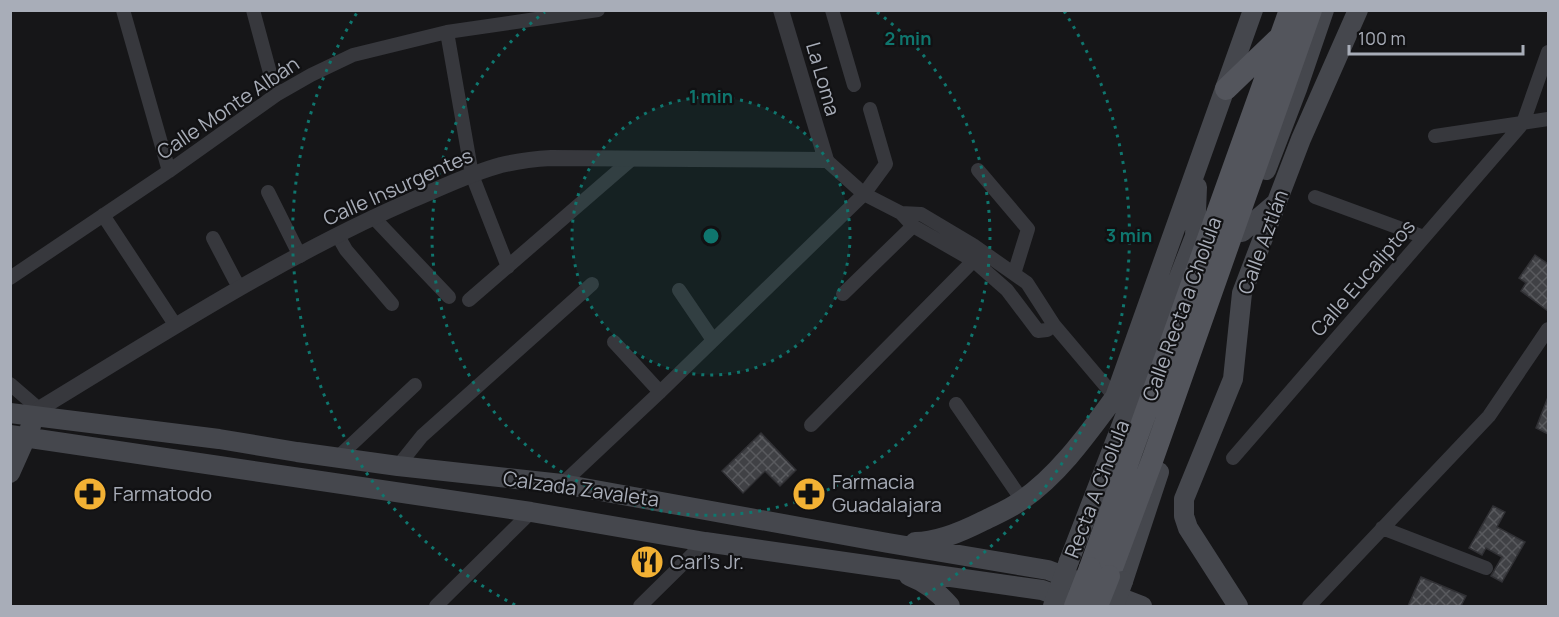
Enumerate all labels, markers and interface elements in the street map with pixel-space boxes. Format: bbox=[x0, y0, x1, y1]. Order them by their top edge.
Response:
scale bar bbox=[1349, 18, 1523, 56]
text: 2 min bbox=[885, 26, 931, 50]
text: 100 m bbox=[1358, 26, 1406, 50]
street label: La Loma bbox=[800, 39, 847, 119]
street label: Calle Monte Albán bbox=[151, 50, 304, 165]
text: 1 min bbox=[689, 84, 733, 108]
street label: Calle Insurgentes bbox=[319, 141, 477, 232]
street label: Calle Aztlán bbox=[1231, 186, 1294, 298]
street label: Calle Recta a Cholula bbox=[1136, 213, 1227, 405]
street label: Calle Eucaliptos bbox=[1304, 213, 1421, 342]
text: 3 min bbox=[1106, 223, 1152, 247]
centre of rings bbox=[701, 226, 721, 246]
street label: Recta A Cholula bbox=[1058, 416, 1135, 562]
street label: Calzada Zavaleta bbox=[501, 464, 661, 513]
place label: Farmacia Guadalajara bbox=[832, 468, 942, 518]
pharmacy icon: Farmatodo bbox=[72, 476, 108, 512]
pharmacy icon: Farmacia Guadalajara bbox=[791, 476, 827, 512]
place label: Farmatodo bbox=[113, 480, 212, 507]
restaurant icon: Carl's Jr. bbox=[629, 544, 665, 580]
place label: Carl's Jr. bbox=[670, 548, 744, 575]

